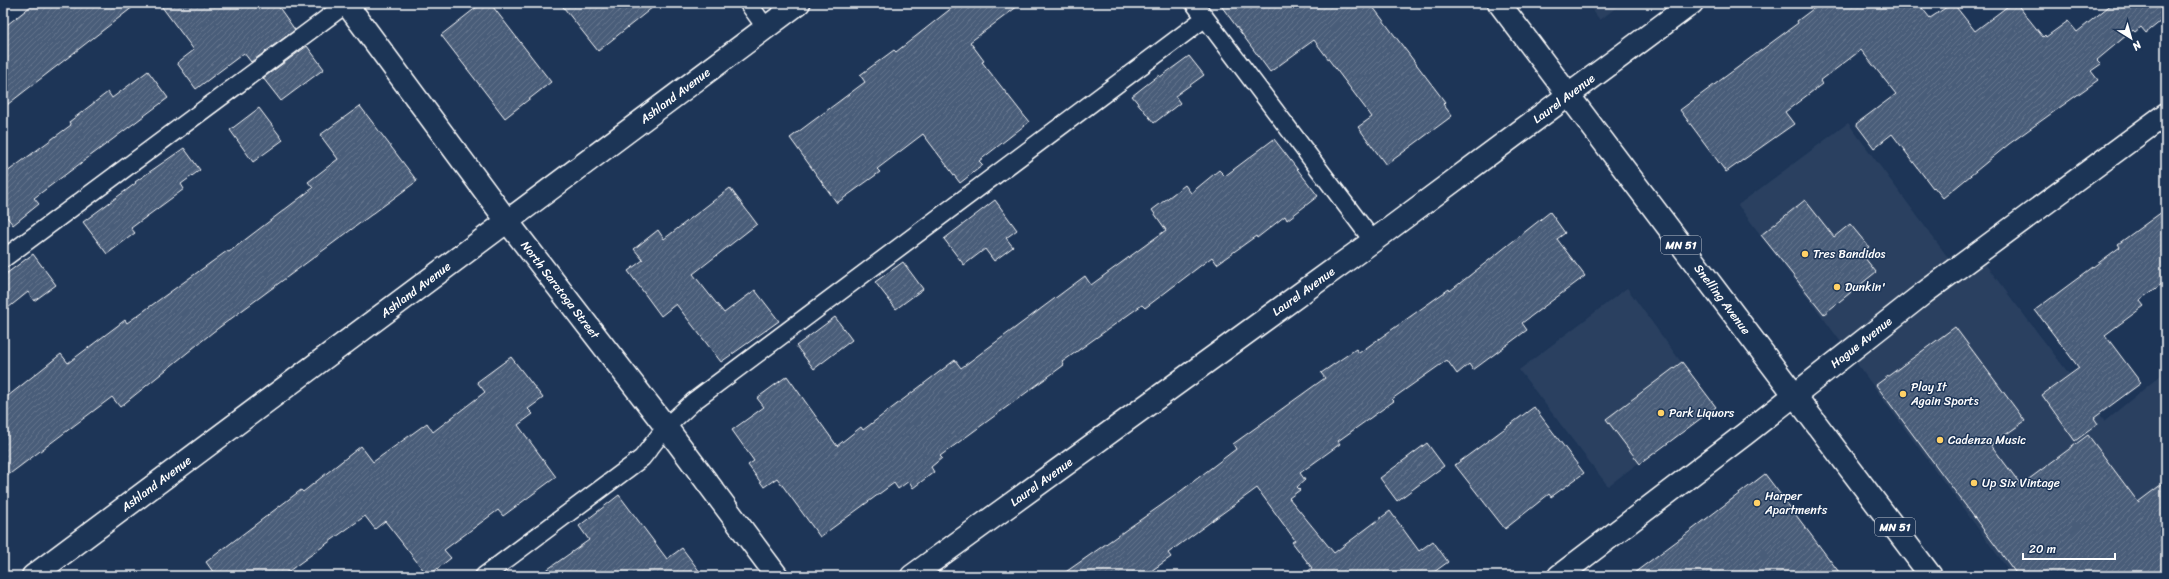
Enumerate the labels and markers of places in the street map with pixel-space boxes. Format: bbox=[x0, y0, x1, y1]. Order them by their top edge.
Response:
place label: Tres Bandidos bbox=[1813, 243, 1886, 265]
marker: Tres Bandidos bbox=[1800, 249, 1810, 259]
place label: Dunkin' bbox=[1845, 276, 1886, 298]
marker: Dunkin' bbox=[1832, 282, 1842, 292]
place label: Play It Again Sports bbox=[1910, 376, 1979, 412]
marker: Play It Again Sports bbox=[1898, 389, 1908, 399]
place label: Park Liquors bbox=[1669, 402, 1735, 424]
marker: Park Liquors bbox=[1656, 408, 1666, 418]
place label: Cadenza Music bbox=[1948, 429, 2026, 451]
marker: Cadenza Music bbox=[1935, 435, 1945, 445]
place label: Up Six Vintage bbox=[1982, 472, 2060, 494]
marker: Up Six Vintage bbox=[1969, 478, 1979, 488]
place label: Harper Apartments bbox=[1764, 485, 1828, 521]
marker: Harper Apartments bbox=[1752, 498, 1762, 508]

